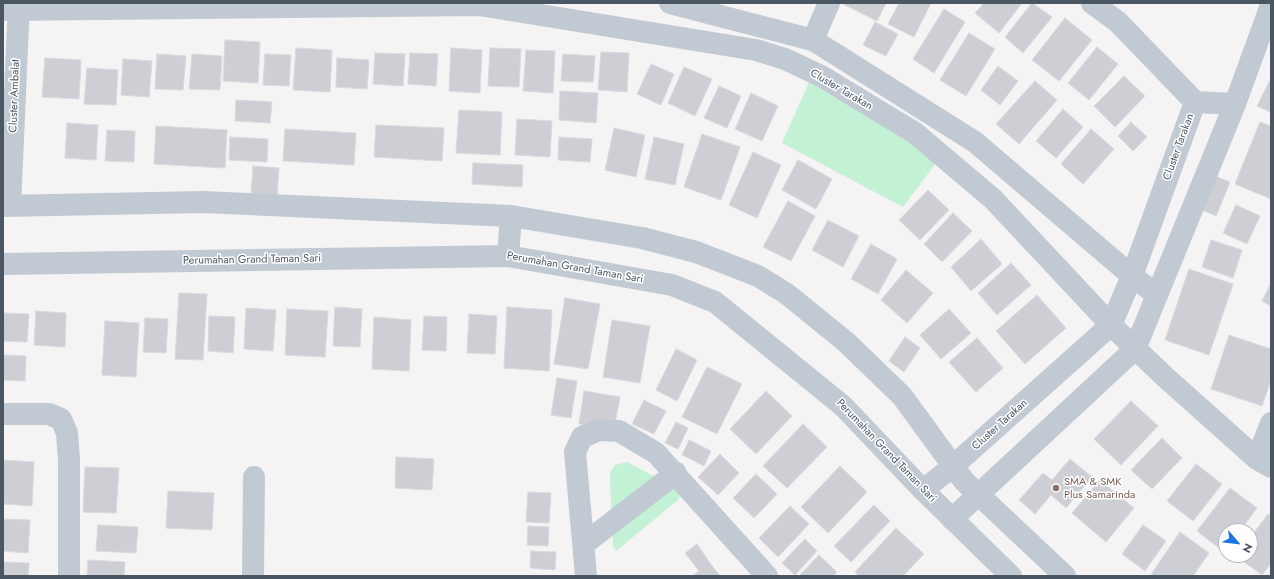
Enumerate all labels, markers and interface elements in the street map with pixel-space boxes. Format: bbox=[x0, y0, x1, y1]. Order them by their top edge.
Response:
street label: Cluster Ambalat bbox=[7, 59, 23, 133]
street label: Cluster Tarakan bbox=[807, 67, 875, 113]
street label: Cluster Tarakan bbox=[1161, 112, 1197, 182]
street label: Perumahan Grand Taman Sari bbox=[506, 250, 644, 286]
street label: Perumahan Grand Taman Sari bbox=[183, 252, 321, 268]
street label: Perumahan Grand Taman Sari bbox=[833, 397, 939, 505]
street label: Cluster Tarakan bbox=[970, 397, 1030, 453]
place label: SMA & SMK Plus Samarinda bbox=[1064, 475, 1135, 501]
marker: SMA & SMK Plus Samarinda bbox=[1051, 483, 1061, 493]
north arrow bbox=[1218, 523, 1258, 563]
text: N bbox=[1239, 541, 1257, 556]

